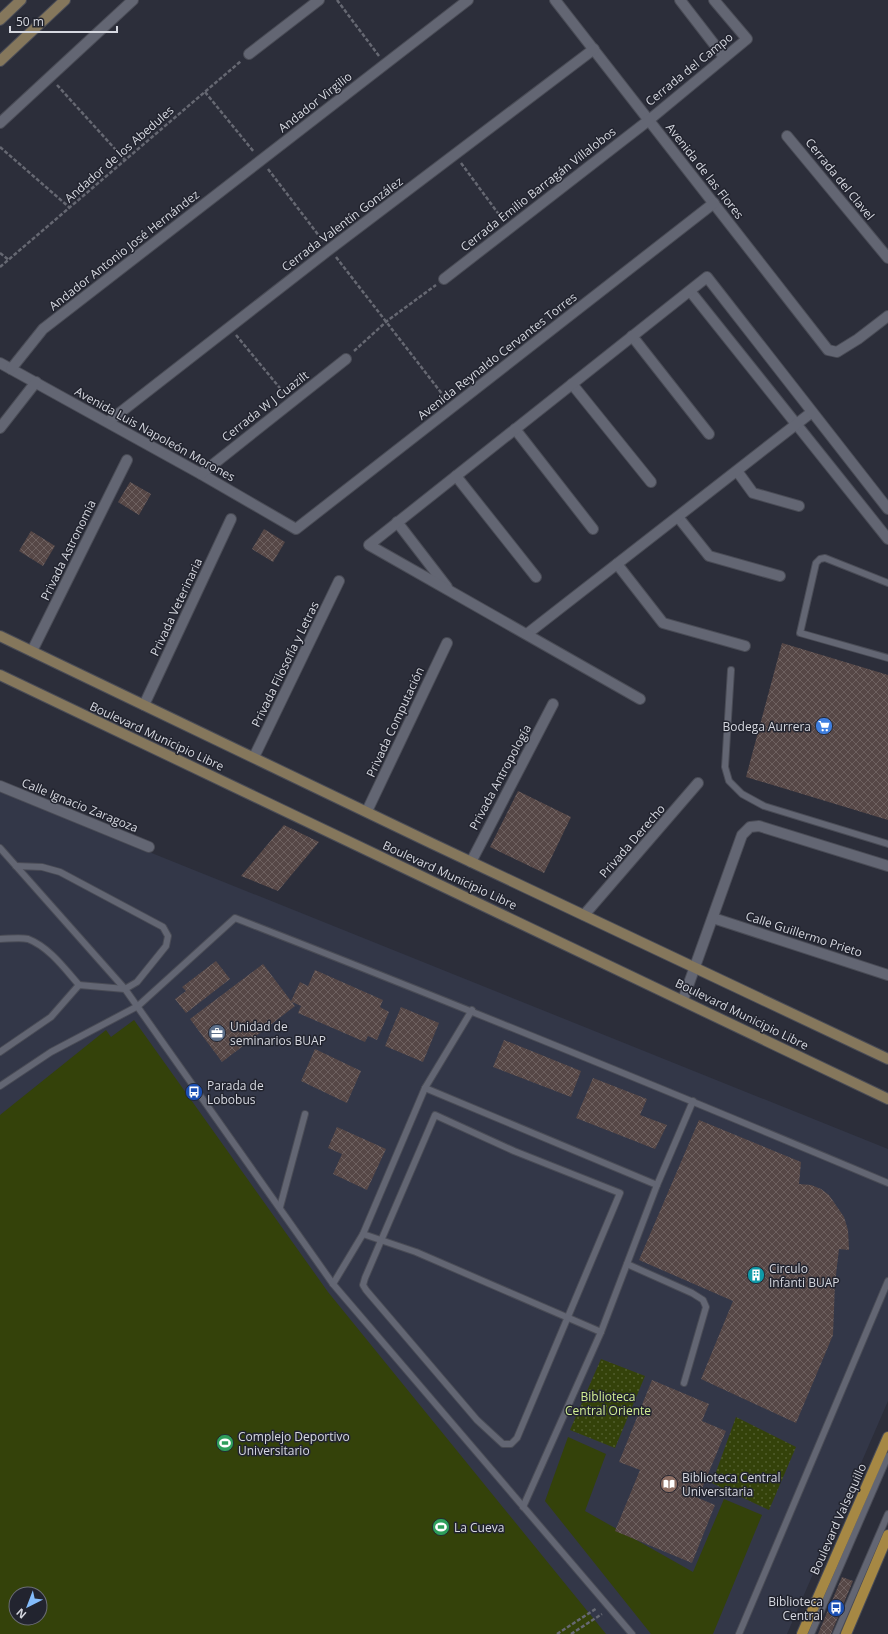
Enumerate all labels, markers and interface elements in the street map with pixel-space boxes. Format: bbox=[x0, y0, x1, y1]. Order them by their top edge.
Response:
scale bar bbox=[10, 8, 117, 34]
text: 50 m bbox=[16, 13, 44, 30]
street label: Cerrada del Campo bbox=[642, 28, 736, 110]
street label: Andador Virgilio bbox=[275, 68, 355, 136]
street label: Andador de los Abedules bbox=[61, 102, 177, 206]
street label: Avenida de las Flores bbox=[662, 120, 748, 223]
street label: Cerrada Emilio Barragán Villalobos bbox=[457, 123, 620, 255]
street label: Cerrada del Clavel bbox=[802, 134, 878, 224]
street label: Cerrada Valentín González bbox=[278, 173, 406, 275]
street label: Andador Antonio José Hernández bbox=[45, 186, 203, 314]
street label: Avenida Reynaldo Cervantes Torres bbox=[414, 288, 580, 424]
street label: Cerrada W J Cuazilt bbox=[218, 367, 312, 445]
street label: Avenida Luis Napoleón Morones bbox=[72, 383, 239, 485]
street label: Privada Astronomía bbox=[36, 497, 100, 603]
street label: Privada Veterinaria bbox=[146, 555, 206, 659]
street label: Privada Filosofía y Letras bbox=[247, 598, 323, 730]
street label: Privada Computación bbox=[362, 664, 428, 780]
street label: Boulevard Municipio Libre bbox=[87, 697, 227, 775]
supermarket icon: Bodega Aurrera bbox=[814, 716, 834, 736]
place label: Bodega Aurrera bbox=[723, 718, 811, 735]
street label: Privada Antropología bbox=[465, 721, 535, 833]
street label: Calle Ignacio Zaragoza bbox=[19, 774, 141, 836]
street label: Privada Derecho bbox=[595, 801, 669, 881]
street label: Boulevard Municipio Libre bbox=[380, 836, 520, 914]
street label: Calle Guillermo Prieto bbox=[743, 907, 865, 961]
street label: Boulevard Municipio Libre bbox=[672, 974, 812, 1054]
place label: Unidad de seminarios BUAP bbox=[230, 1018, 326, 1049]
office icon: Unidad de seminarios BUAP bbox=[207, 1023, 227, 1043]
place label: Parada de Lobobus bbox=[207, 1077, 264, 1108]
bus stop icon: Parada de Lobobus bbox=[184, 1082, 204, 1102]
place label: Circulo Infanti BUAP bbox=[769, 1260, 840, 1291]
building icon: Circulo Infanti BUAP bbox=[746, 1265, 766, 1285]
park label: Biblioteca Central Oriente bbox=[565, 1388, 651, 1419]
place label: Complejo Deportivo Universitario bbox=[238, 1428, 350, 1459]
sports icon: Complejo Deportivo Universitario bbox=[215, 1433, 235, 1453]
street label: Boulevard Valsequillo bbox=[806, 1461, 870, 1577]
place label: Biblioteca Central Universitaria bbox=[682, 1469, 780, 1500]
library icon: Biblioteca Central Universitaria bbox=[659, 1474, 679, 1494]
sports icon: La Cueva bbox=[431, 1517, 451, 1537]
place label: La Cueva bbox=[454, 1519, 504, 1536]
north arrow bbox=[8, 1586, 48, 1626]
place label: Biblioteca Central bbox=[768, 1593, 823, 1624]
bus stop icon: Biblioteca Central bbox=[826, 1598, 846, 1618]
text: N bbox=[13, 1605, 29, 1622]

